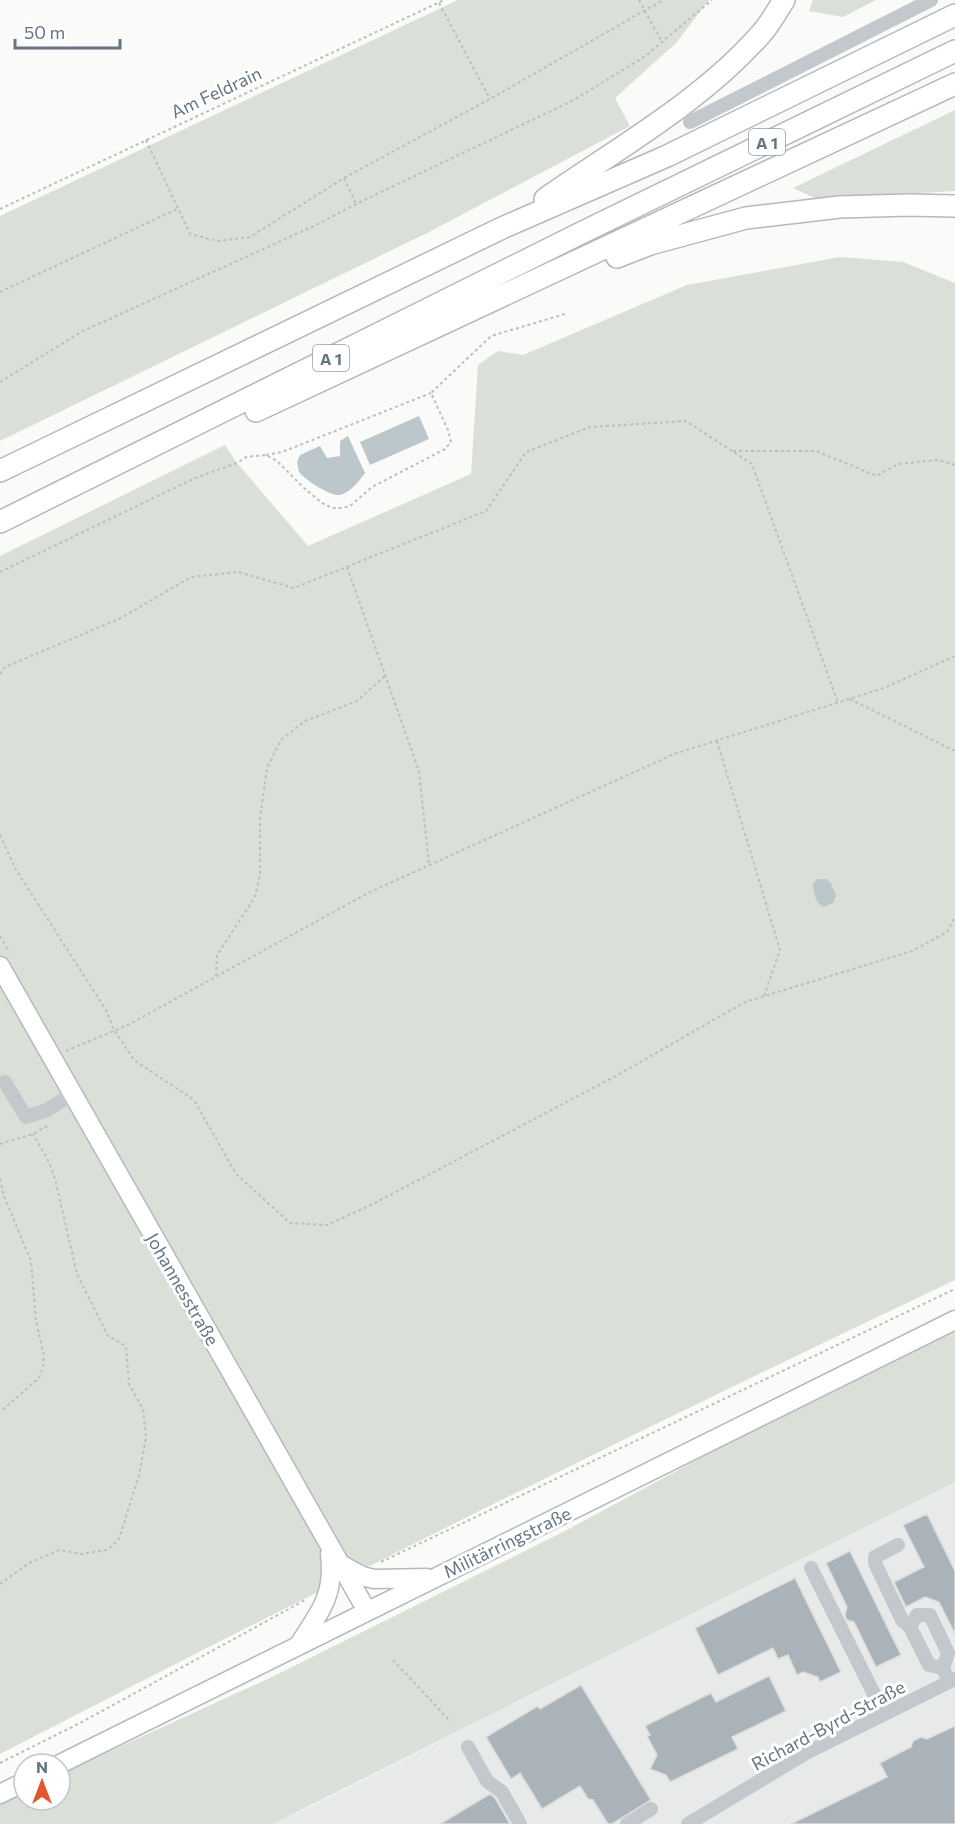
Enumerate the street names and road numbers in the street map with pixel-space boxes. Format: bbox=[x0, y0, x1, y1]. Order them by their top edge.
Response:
street label: Am Feldrain bbox=[167, 61, 265, 123]
road number: A 1 bbox=[749, 129, 785, 155]
road number: A 1 bbox=[313, 345, 349, 371]
street label: Johannesstraße bbox=[142, 1229, 224, 1349]
street label: Militärringstraße bbox=[440, 1502, 574, 1582]
street label: Richard-Byrd-Straße bbox=[748, 1675, 908, 1775]

